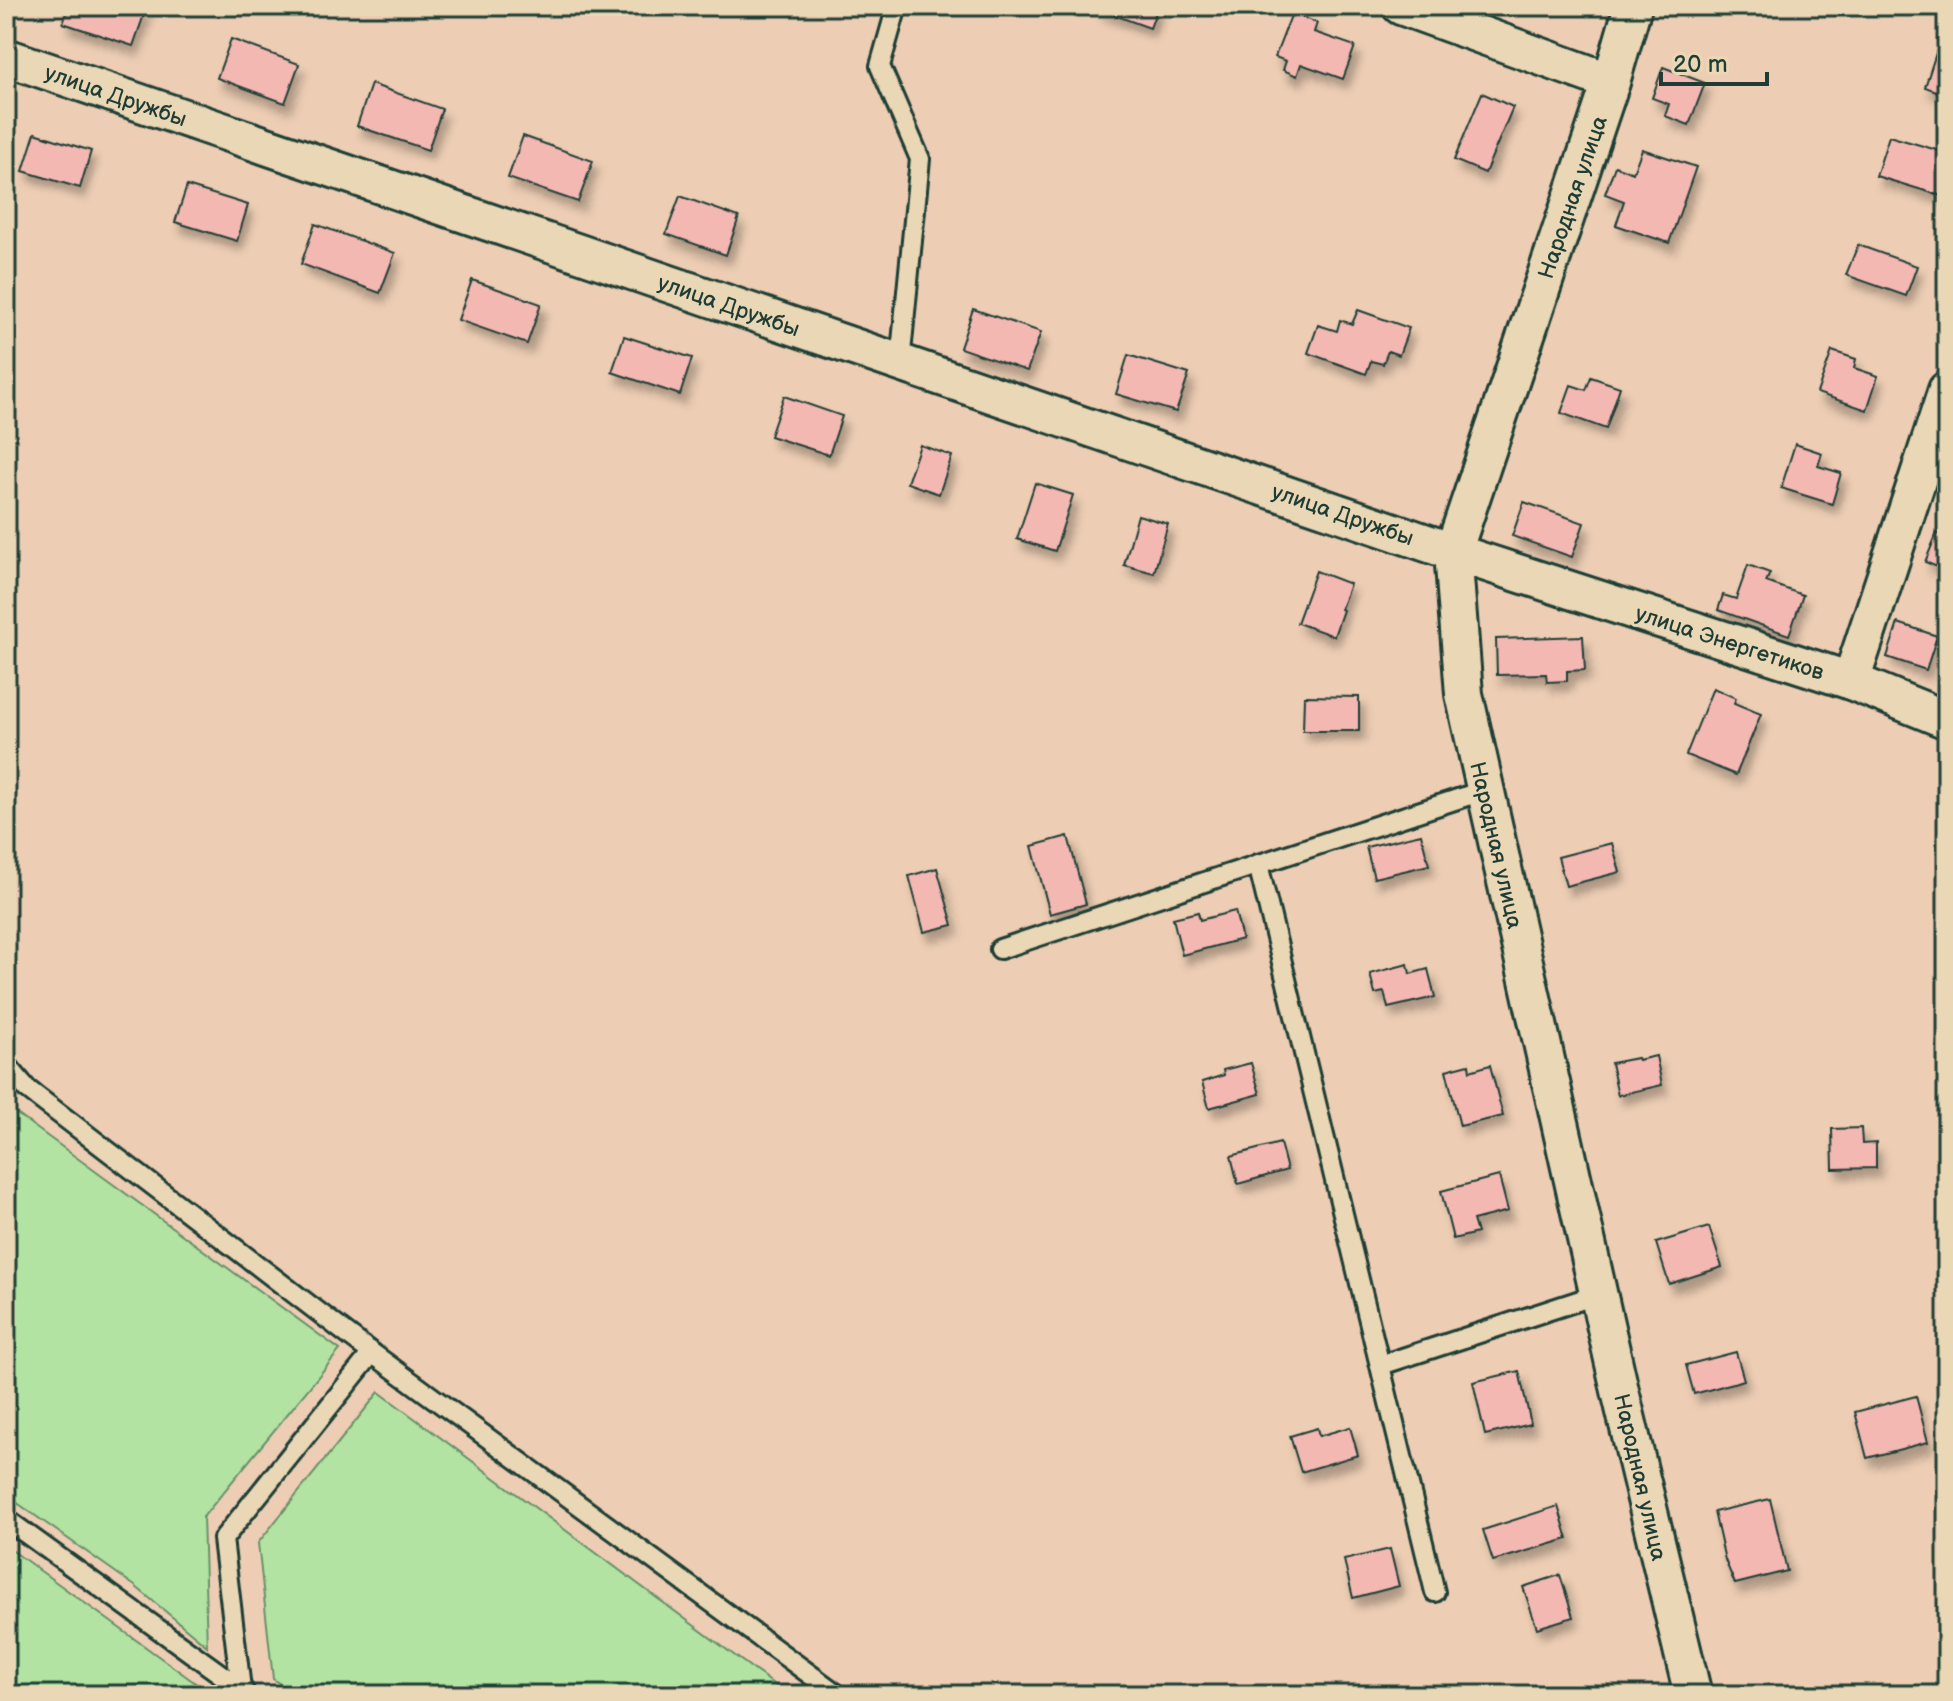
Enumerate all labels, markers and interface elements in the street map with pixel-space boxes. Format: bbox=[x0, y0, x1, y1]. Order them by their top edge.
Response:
scale bar bbox=[1661, 36, 1767, 86]
text: 20 m bbox=[1673, 50, 1728, 79]
street label: улица Дружбы bbox=[41, 60, 190, 133]
street label: Народная улица bbox=[1533, 113, 1614, 282]
street label: улица Дружбы bbox=[654, 270, 803, 343]
street label: улица Дружбы bbox=[1268, 479, 1417, 552]
street label: улица Энергетиков bbox=[1632, 600, 1828, 687]
street label: Народная улица bbox=[1463, 759, 1528, 931]
street label: Народная улица bbox=[1607, 1391, 1672, 1563]

